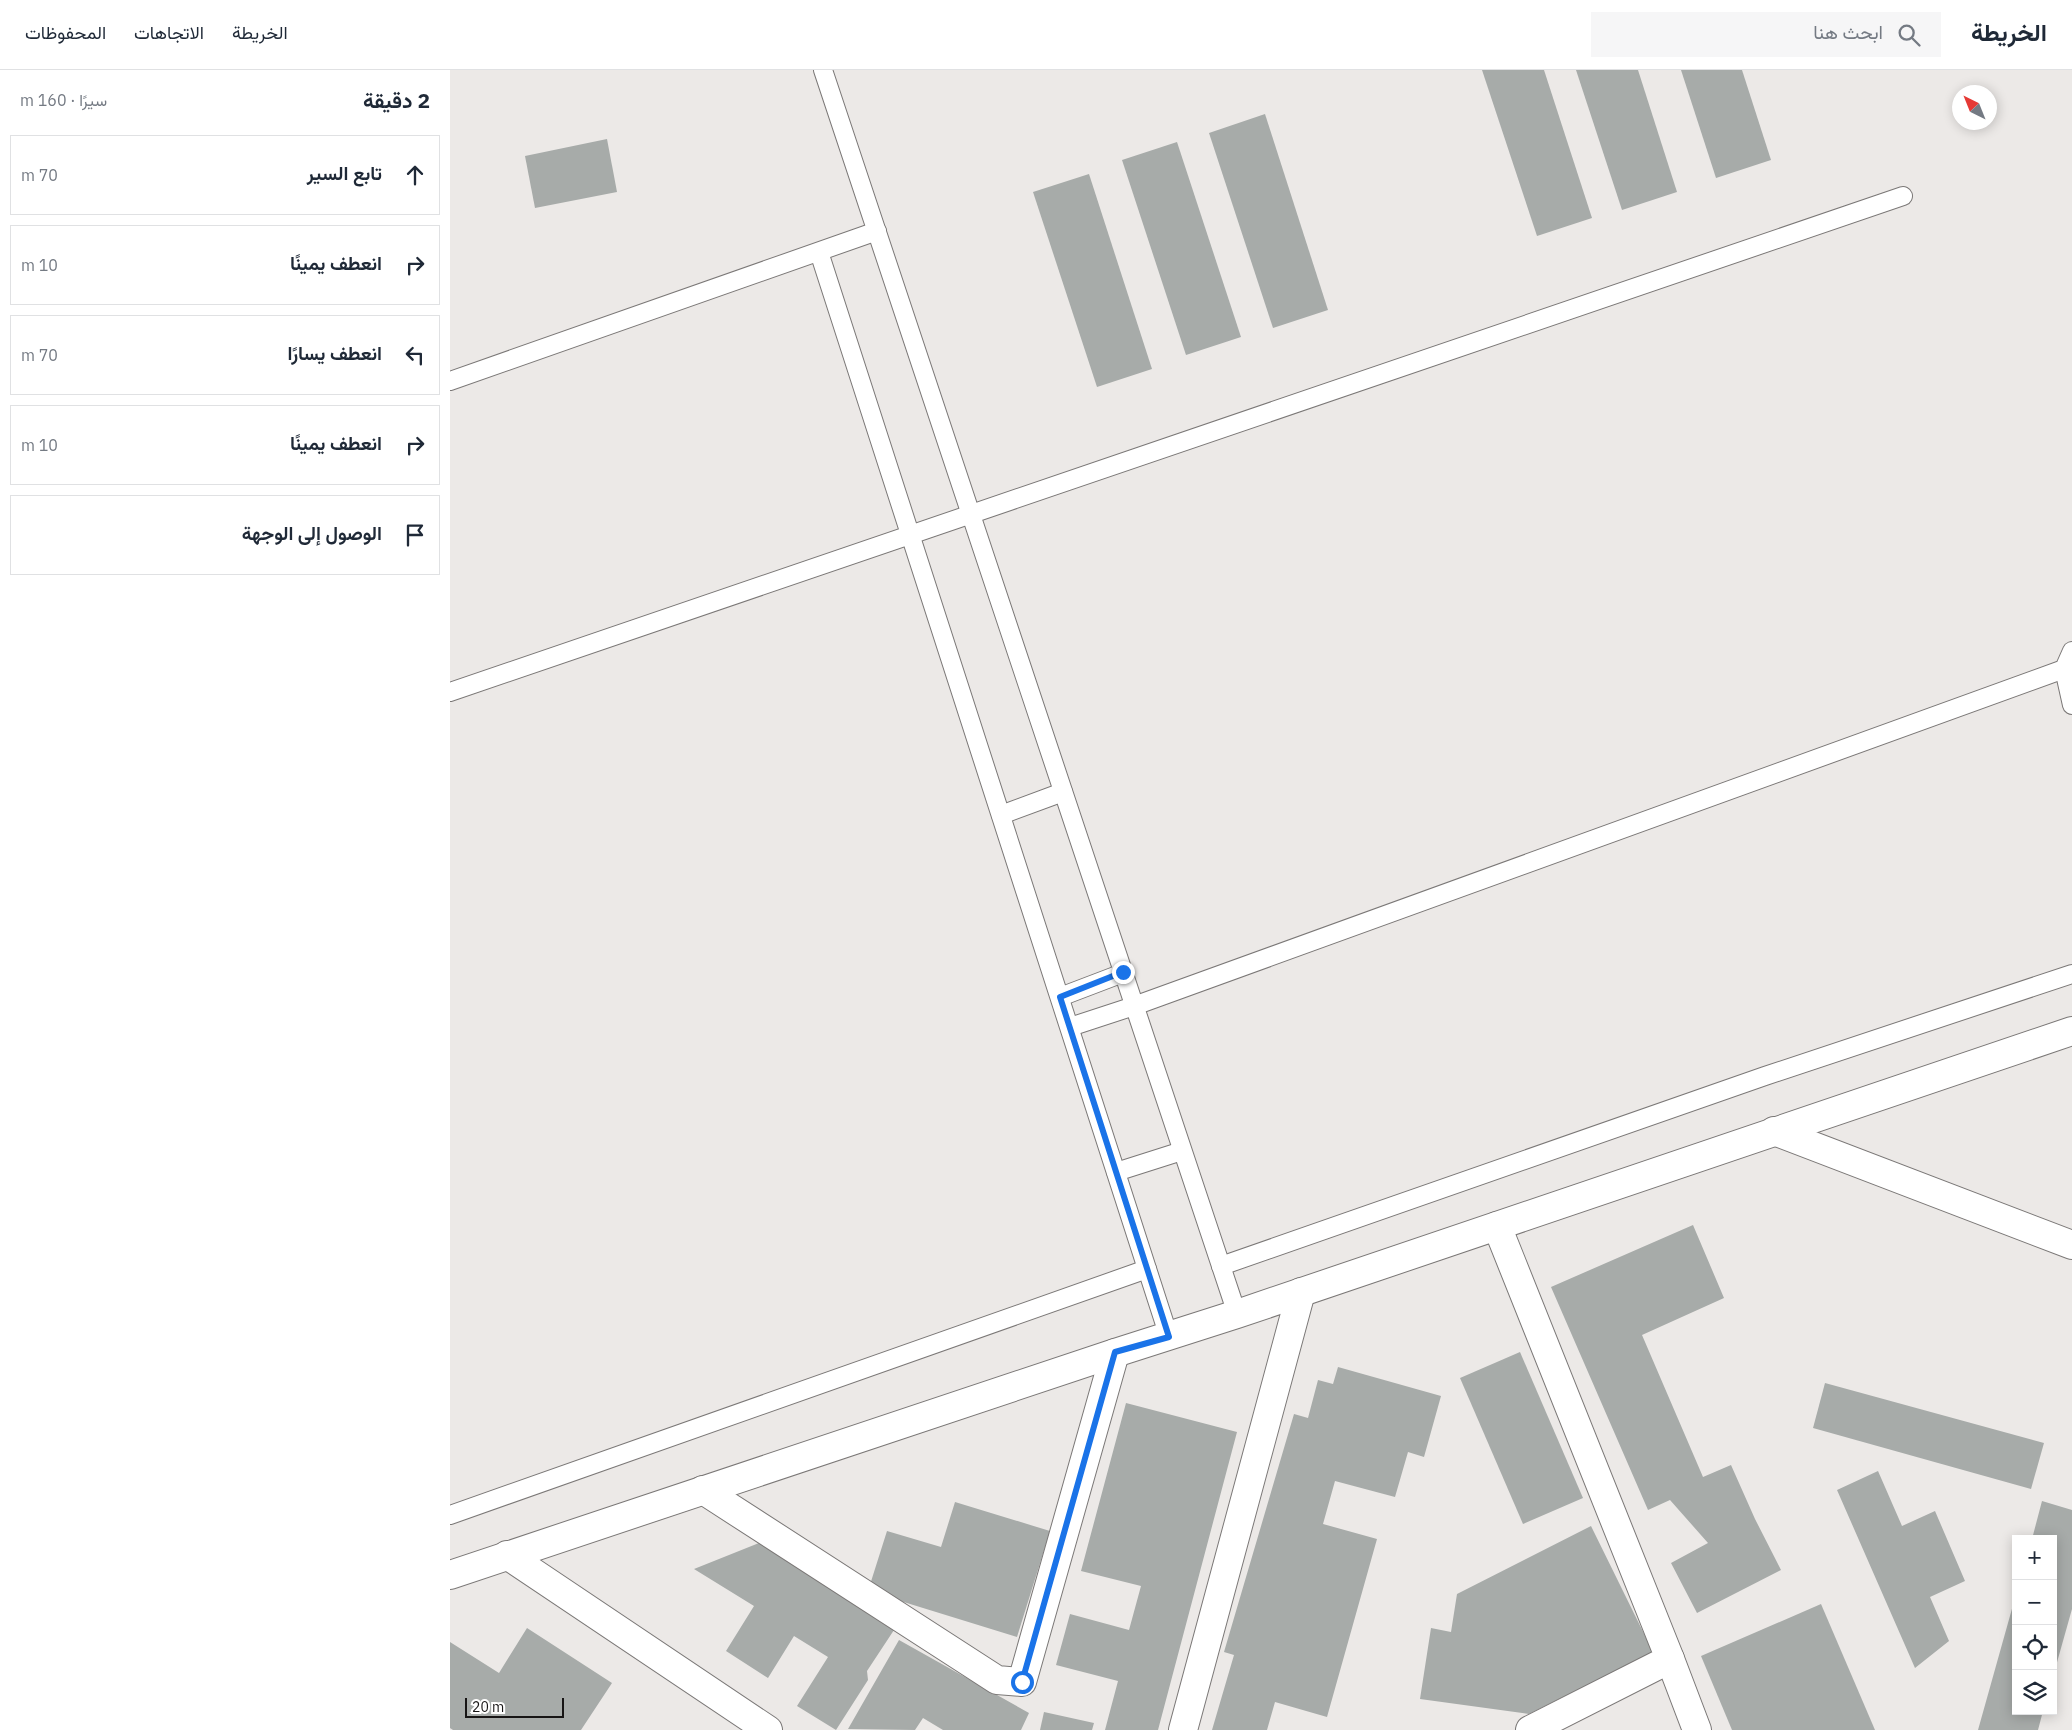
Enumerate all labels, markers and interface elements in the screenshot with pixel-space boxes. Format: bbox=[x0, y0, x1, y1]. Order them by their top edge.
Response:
search box bbox=[1591, 12, 1941, 57]
text: الخريطة bbox=[1971, 16, 2047, 48]
text: ابحث هنا bbox=[1813, 20, 1883, 44]
text: المحفوظات bbox=[25, 21, 106, 44]
text: الاتجاهات bbox=[134, 21, 204, 44]
text: الخريطة bbox=[232, 21, 288, 44]
icon: search bbox=[1895, 21, 1923, 49]
north arrow bbox=[1952, 85, 1997, 130]
text: 2 دقيقة bbox=[363, 86, 430, 114]
text: سيرًا · 160 m bbox=[20, 90, 107, 110]
text: تابع السير bbox=[307, 161, 382, 185]
icon: ahead bbox=[401, 161, 429, 189]
text: 70 m bbox=[21, 165, 58, 185]
text: انعطف يمينًا bbox=[290, 251, 382, 275]
icon: right bbox=[401, 251, 429, 279]
text: 10 m bbox=[21, 255, 58, 275]
text: انعطف يسارًا bbox=[288, 341, 382, 365]
icon: left bbox=[401, 341, 429, 369]
text: 70 m bbox=[21, 345, 58, 365]
text: انعطف يمينًا bbox=[290, 431, 382, 455]
icon: right bbox=[401, 431, 429, 459]
text: 10 m bbox=[21, 435, 58, 455]
text: الوصول إلى الوجهة bbox=[242, 521, 382, 545]
icon: arrive bbox=[401, 521, 429, 549]
route end bbox=[1112, 961, 1135, 984]
map controls bbox=[2012, 1535, 2057, 1715]
button: + bbox=[2012, 1535, 2057, 1580]
button: − bbox=[2012, 1580, 2057, 1625]
button: locate bbox=[2012, 1625, 2057, 1670]
button: layers bbox=[2012, 1670, 2057, 1715]
route start bbox=[1011, 1671, 1034, 1694]
scale bar bbox=[465, 1695, 564, 1718]
text: 20 m bbox=[472, 1698, 504, 1716]

